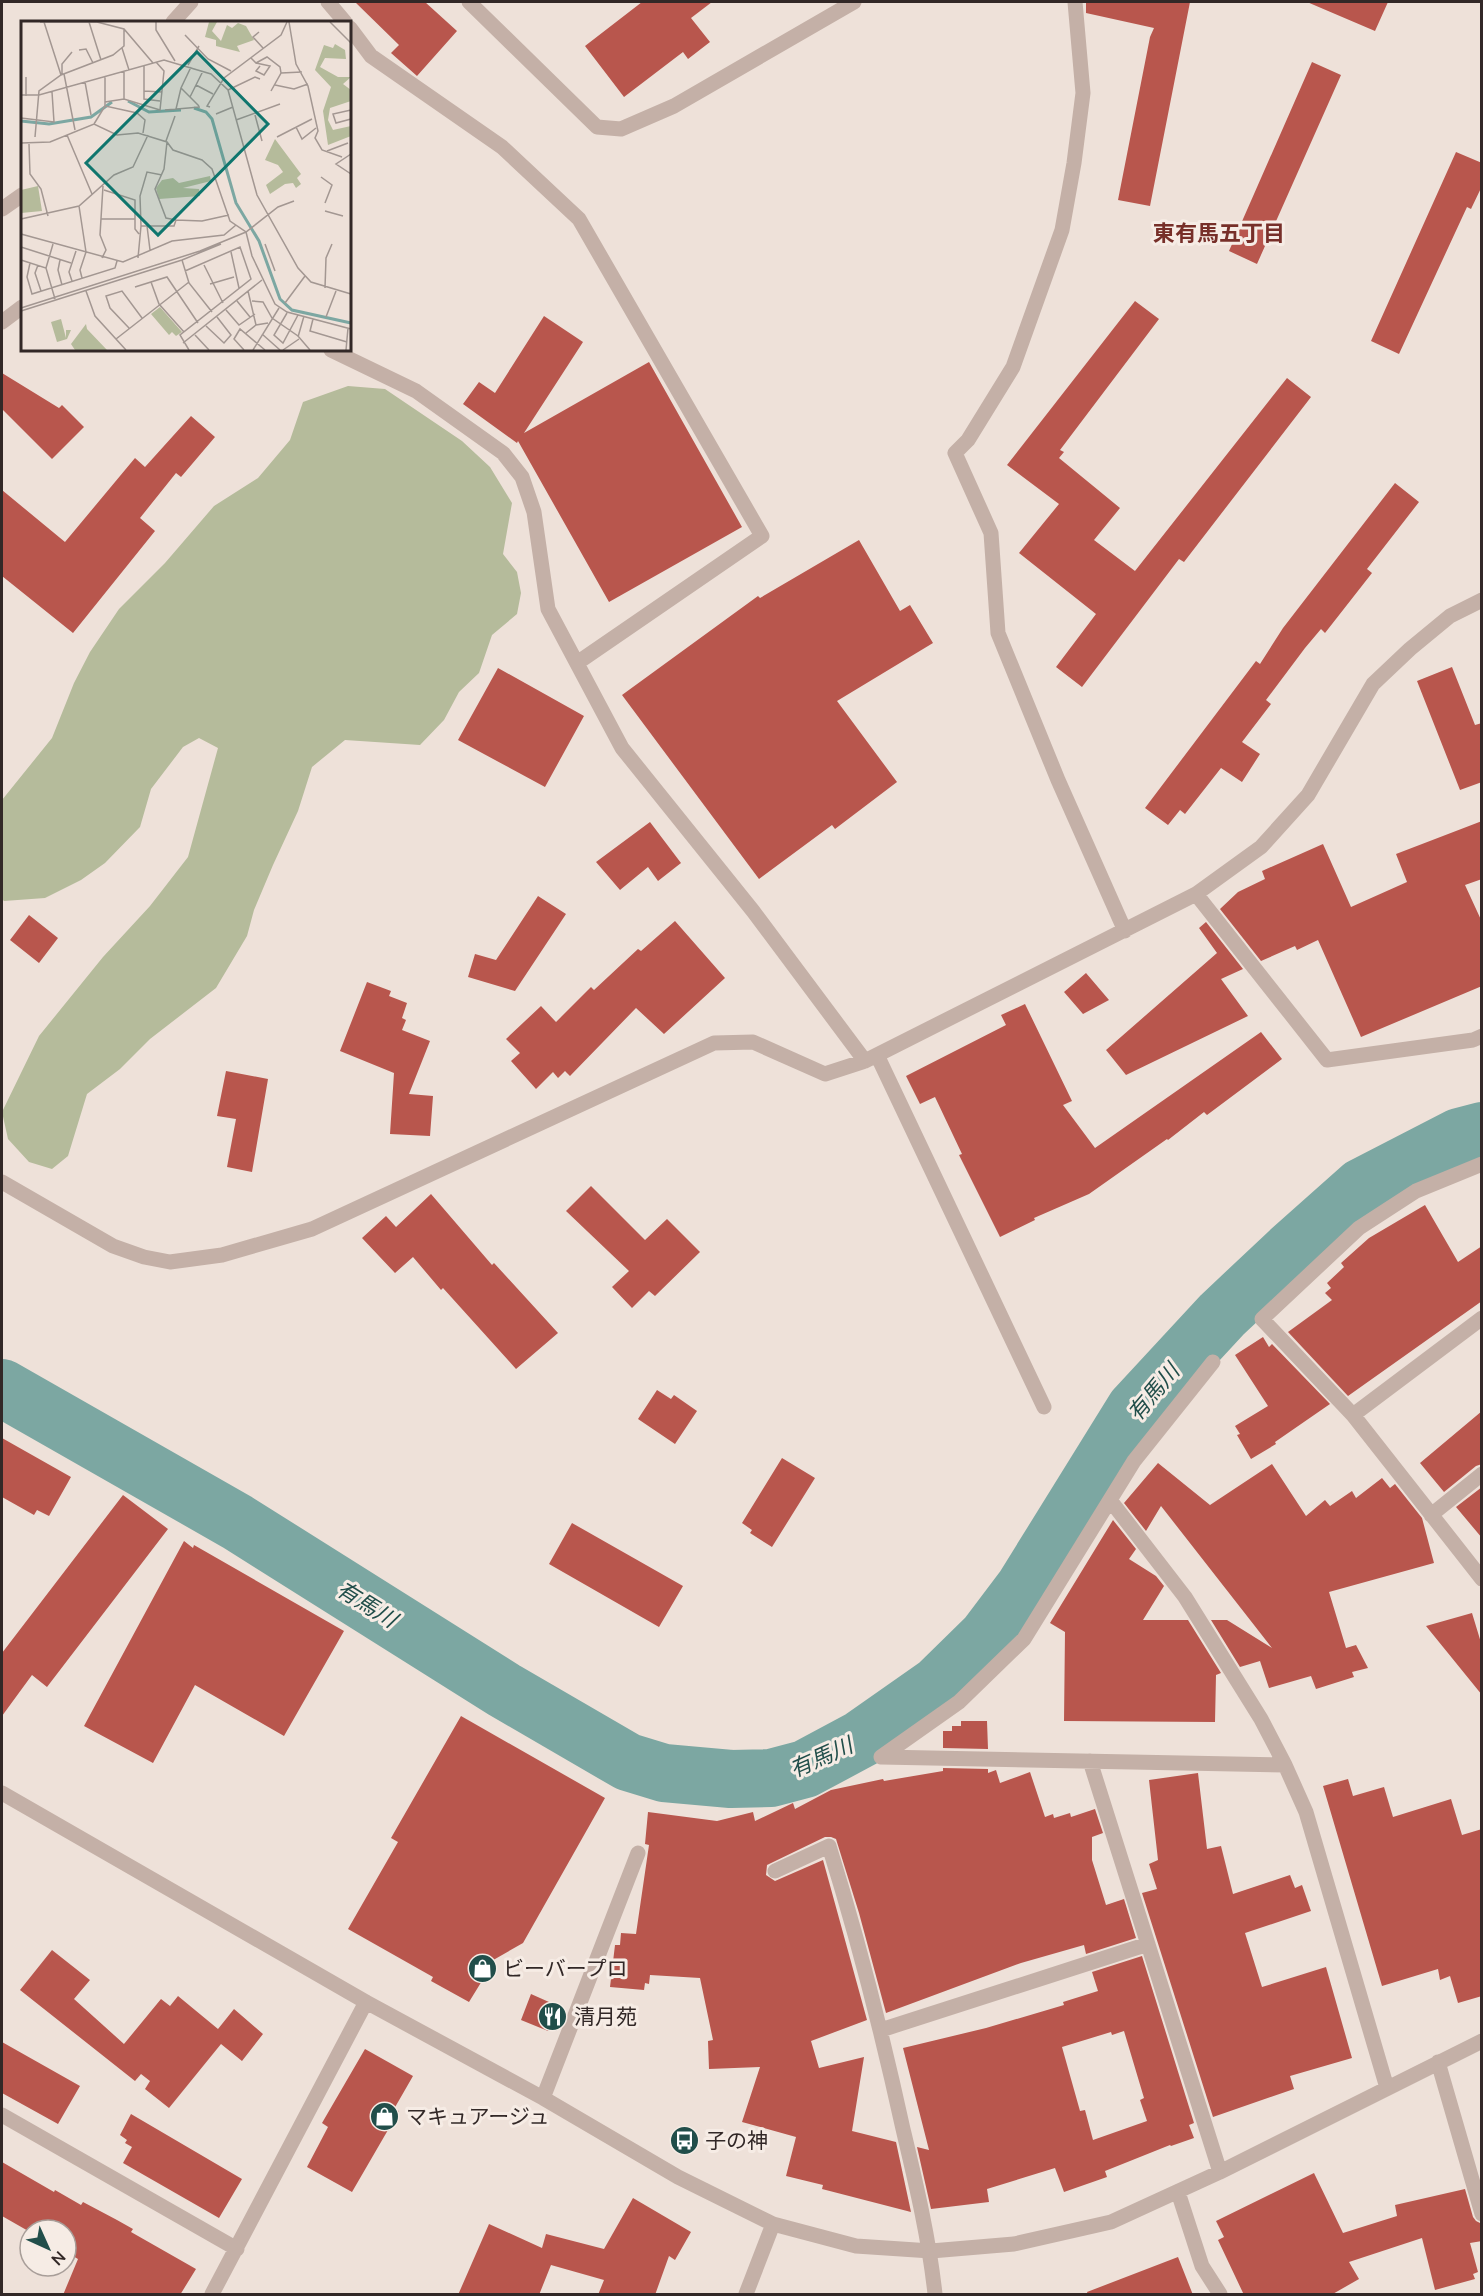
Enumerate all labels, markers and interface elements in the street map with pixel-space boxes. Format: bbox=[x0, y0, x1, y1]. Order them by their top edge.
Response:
inset map bbox=[21, 21, 351, 351]
district label: 東有馬五丁目 bbox=[1153, 219, 1285, 247]
water label: 有馬川 bbox=[1121, 1356, 1186, 1426]
water label: 有馬川 bbox=[332, 1575, 404, 1634]
water label: 有馬川 bbox=[785, 1730, 859, 1783]
shop icon: ビーバープロ bbox=[466, 1952, 498, 1984]
place label: ビーバープロ bbox=[503, 1955, 628, 1981]
restaurant icon: 清月苑 bbox=[537, 2000, 569, 2032]
place label: 清月苑 bbox=[574, 2003, 637, 2029]
shop icon: マキュアージュ bbox=[369, 2100, 401, 2132]
place label: マキュアージュ bbox=[406, 2103, 549, 2129]
bus stop icon: 子の神 bbox=[668, 2124, 700, 2156]
place label: 子の神 bbox=[705, 2127, 768, 2153]
north arrow bbox=[18, 2218, 78, 2278]
text: N bbox=[47, 2247, 70, 2270]

